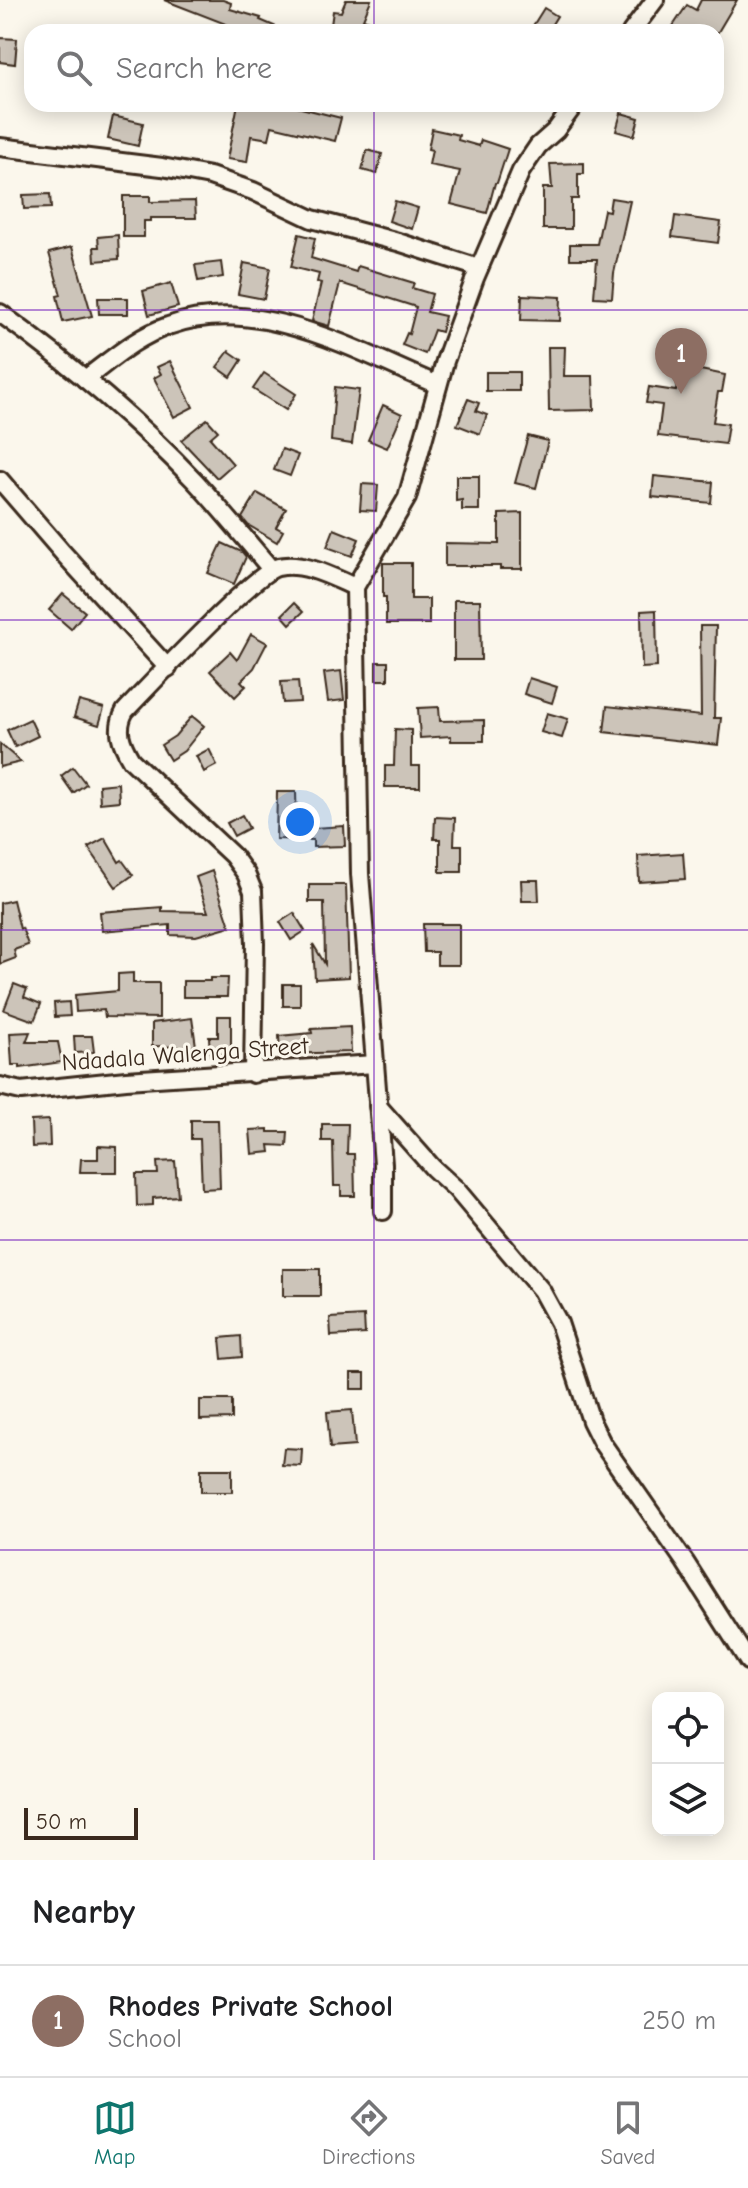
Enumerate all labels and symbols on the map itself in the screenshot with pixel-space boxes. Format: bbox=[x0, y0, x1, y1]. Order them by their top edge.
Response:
pin: 1 bbox=[655, 328, 707, 394]
your location bbox=[280, 802, 320, 842]
street label: Ndadala Walenga Street bbox=[61, 1031, 310, 1077]
scale bar bbox=[24, 1804, 138, 1840]

